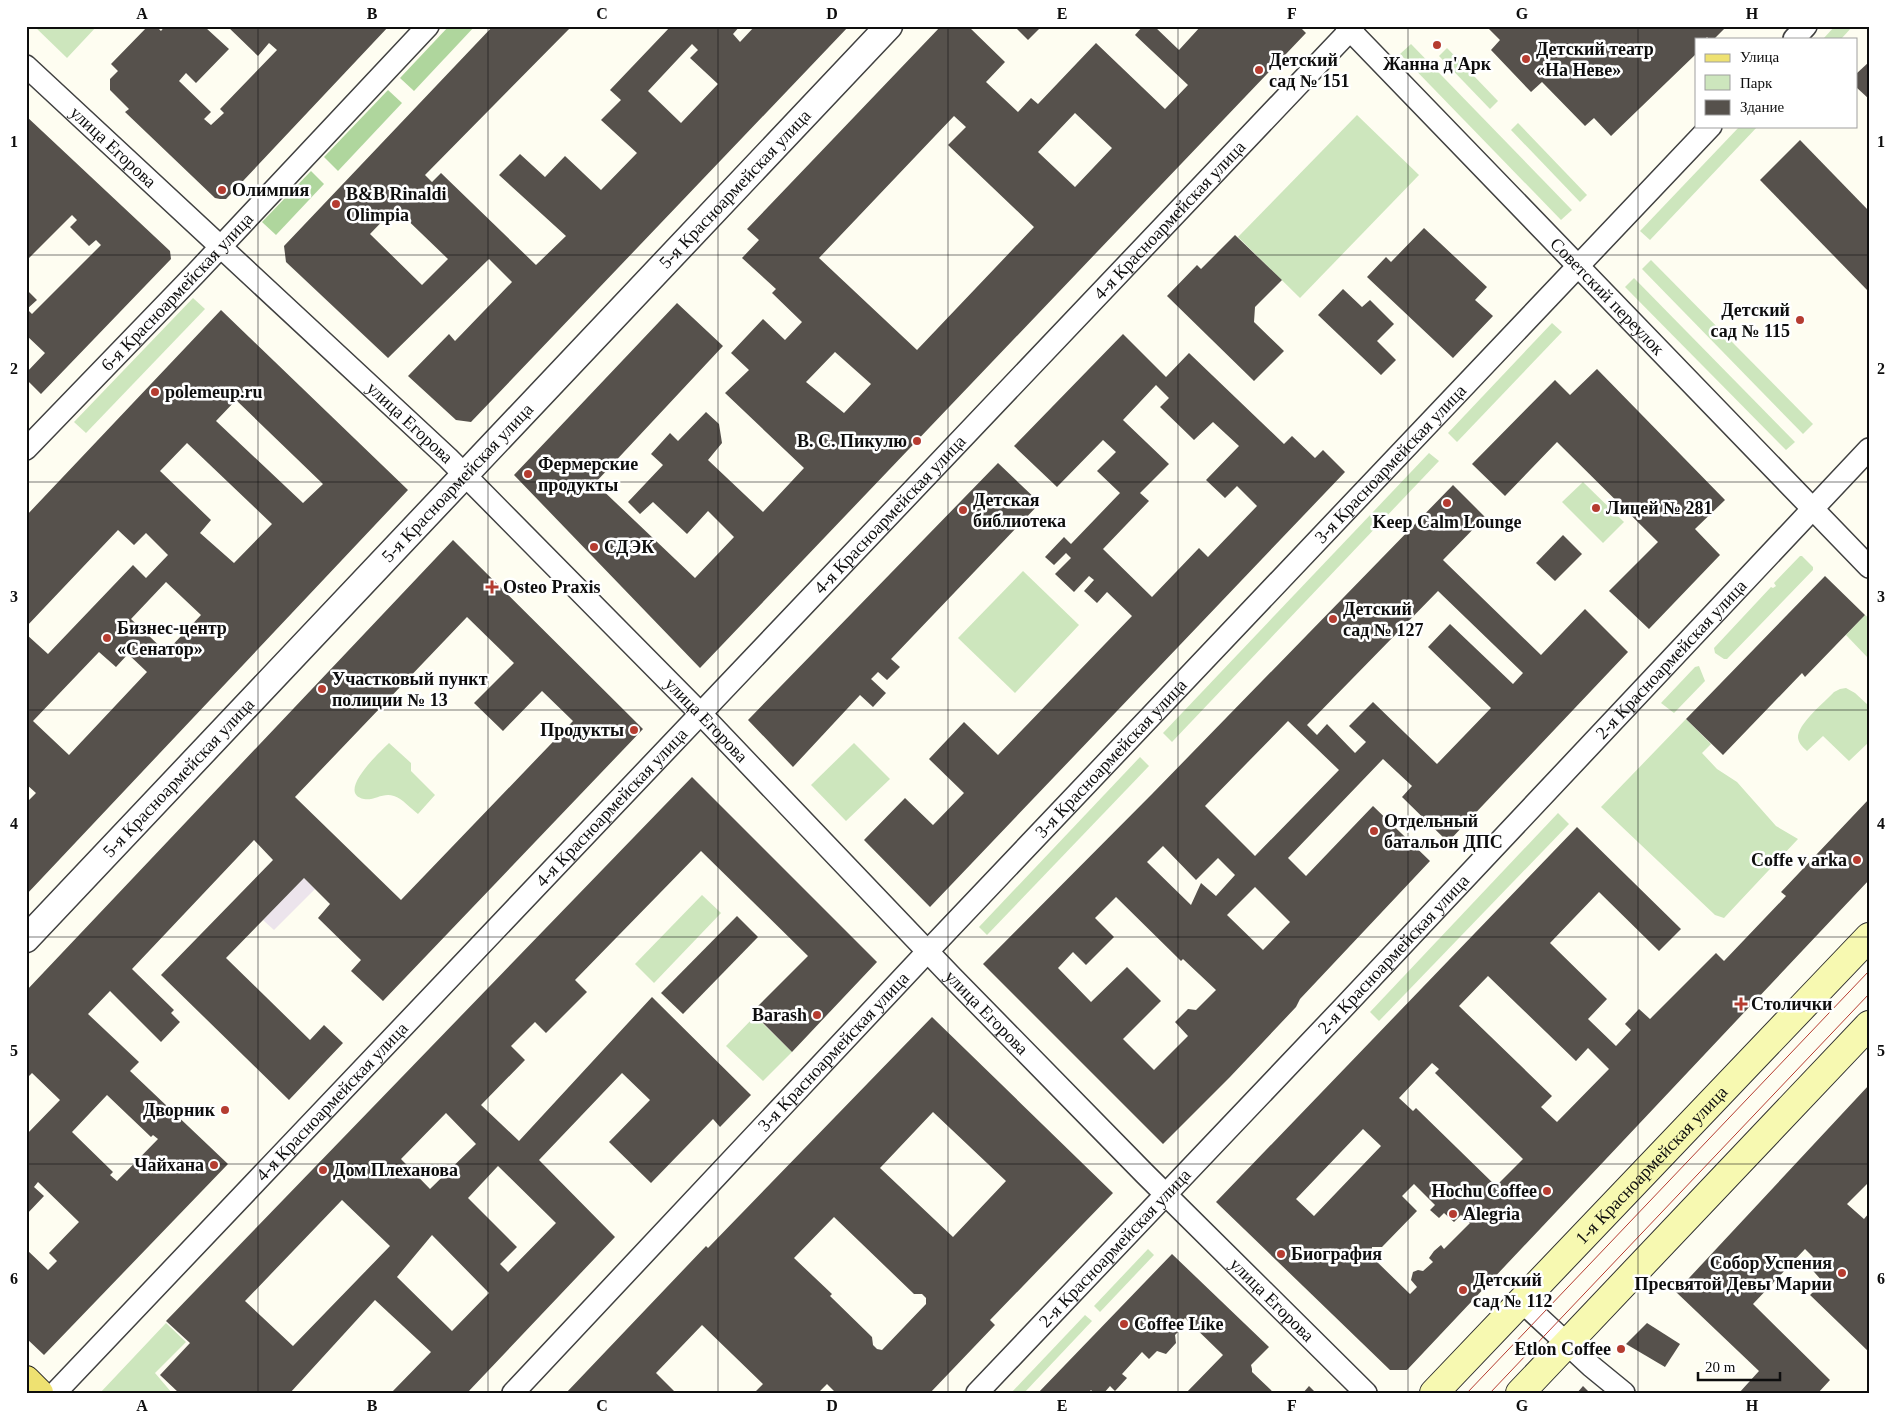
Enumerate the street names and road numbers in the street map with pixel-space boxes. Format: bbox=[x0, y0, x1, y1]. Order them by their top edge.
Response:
street label: улица Егорова bbox=[66, 102, 160, 192]
street label: 5-я Красноармейская улица bbox=[655, 105, 815, 273]
street label: 4-я Красноармейская улица bbox=[1090, 137, 1249, 303]
street label: 6-я Красноармейская улица bbox=[97, 209, 257, 375]
street label: Советский переулок bbox=[1546, 234, 1669, 359]
street label: улица Егорова bbox=[363, 378, 457, 467]
street label: 3-я Красноармейская улица bbox=[1311, 380, 1470, 547]
street label: 5-я Красноармейская улица bbox=[378, 399, 537, 566]
street label: 4-я Красноармейская улица bbox=[810, 431, 970, 598]
street label: 2-я Красноармейская улица bbox=[1592, 576, 1751, 743]
street label: улица Егорова bbox=[661, 674, 752, 767]
street label: 3-я Красноармейская улица bbox=[1031, 675, 1191, 842]
street label: 5-я Красноармейская улица bbox=[99, 694, 258, 861]
street label: 4-я Красноармейская улица bbox=[532, 724, 691, 891]
street label: 2-я Красноармейская улица bbox=[1314, 871, 1473, 1038]
street label: улица Егорова bbox=[941, 966, 1032, 1059]
street label: 3-я Красноармейская улица bbox=[754, 968, 913, 1136]
street label: 4-я Красноармейская улица bbox=[252, 1018, 412, 1185]
street label: 1-я Красноармейская улица bbox=[1571, 1082, 1731, 1248]
street label: 2-я Красноармейская улица bbox=[1035, 1165, 1195, 1331]
street label: улица Егорова bbox=[1226, 1254, 1318, 1346]

